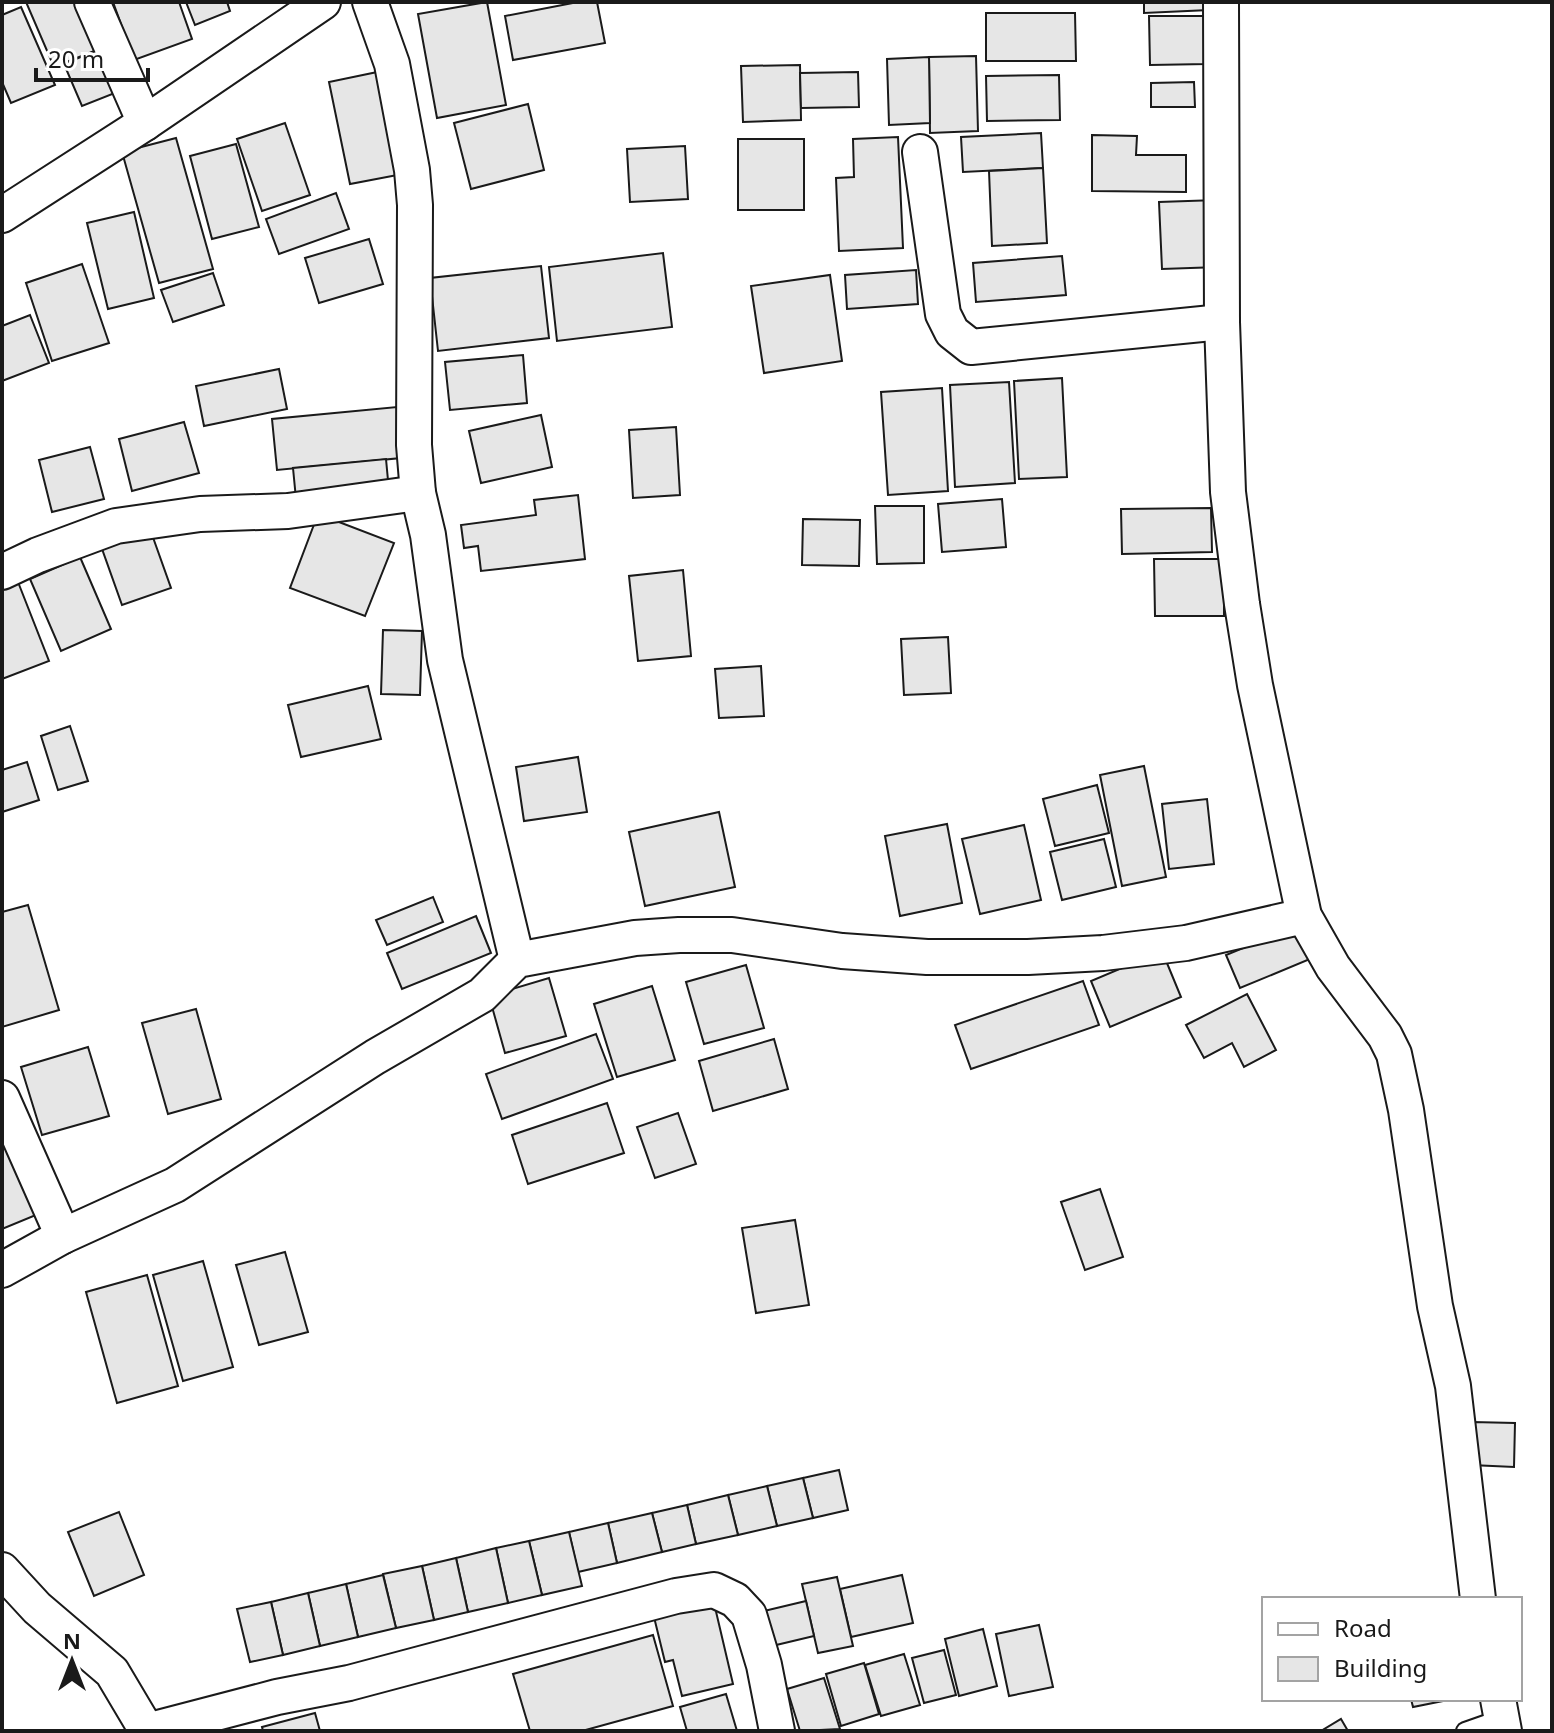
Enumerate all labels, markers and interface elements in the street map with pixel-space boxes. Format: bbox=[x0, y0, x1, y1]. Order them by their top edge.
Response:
scale bar bbox=[36, 32, 148, 82]
text: 20 m bbox=[48, 42, 104, 75]
legend bbox=[1262, 1597, 1522, 1701]
text: Road bbox=[1334, 1611, 1392, 1644]
north arrow bbox=[32, 1621, 112, 1701]
text: N bbox=[63, 1625, 81, 1655]
text: Building bbox=[1334, 1651, 1427, 1684]

